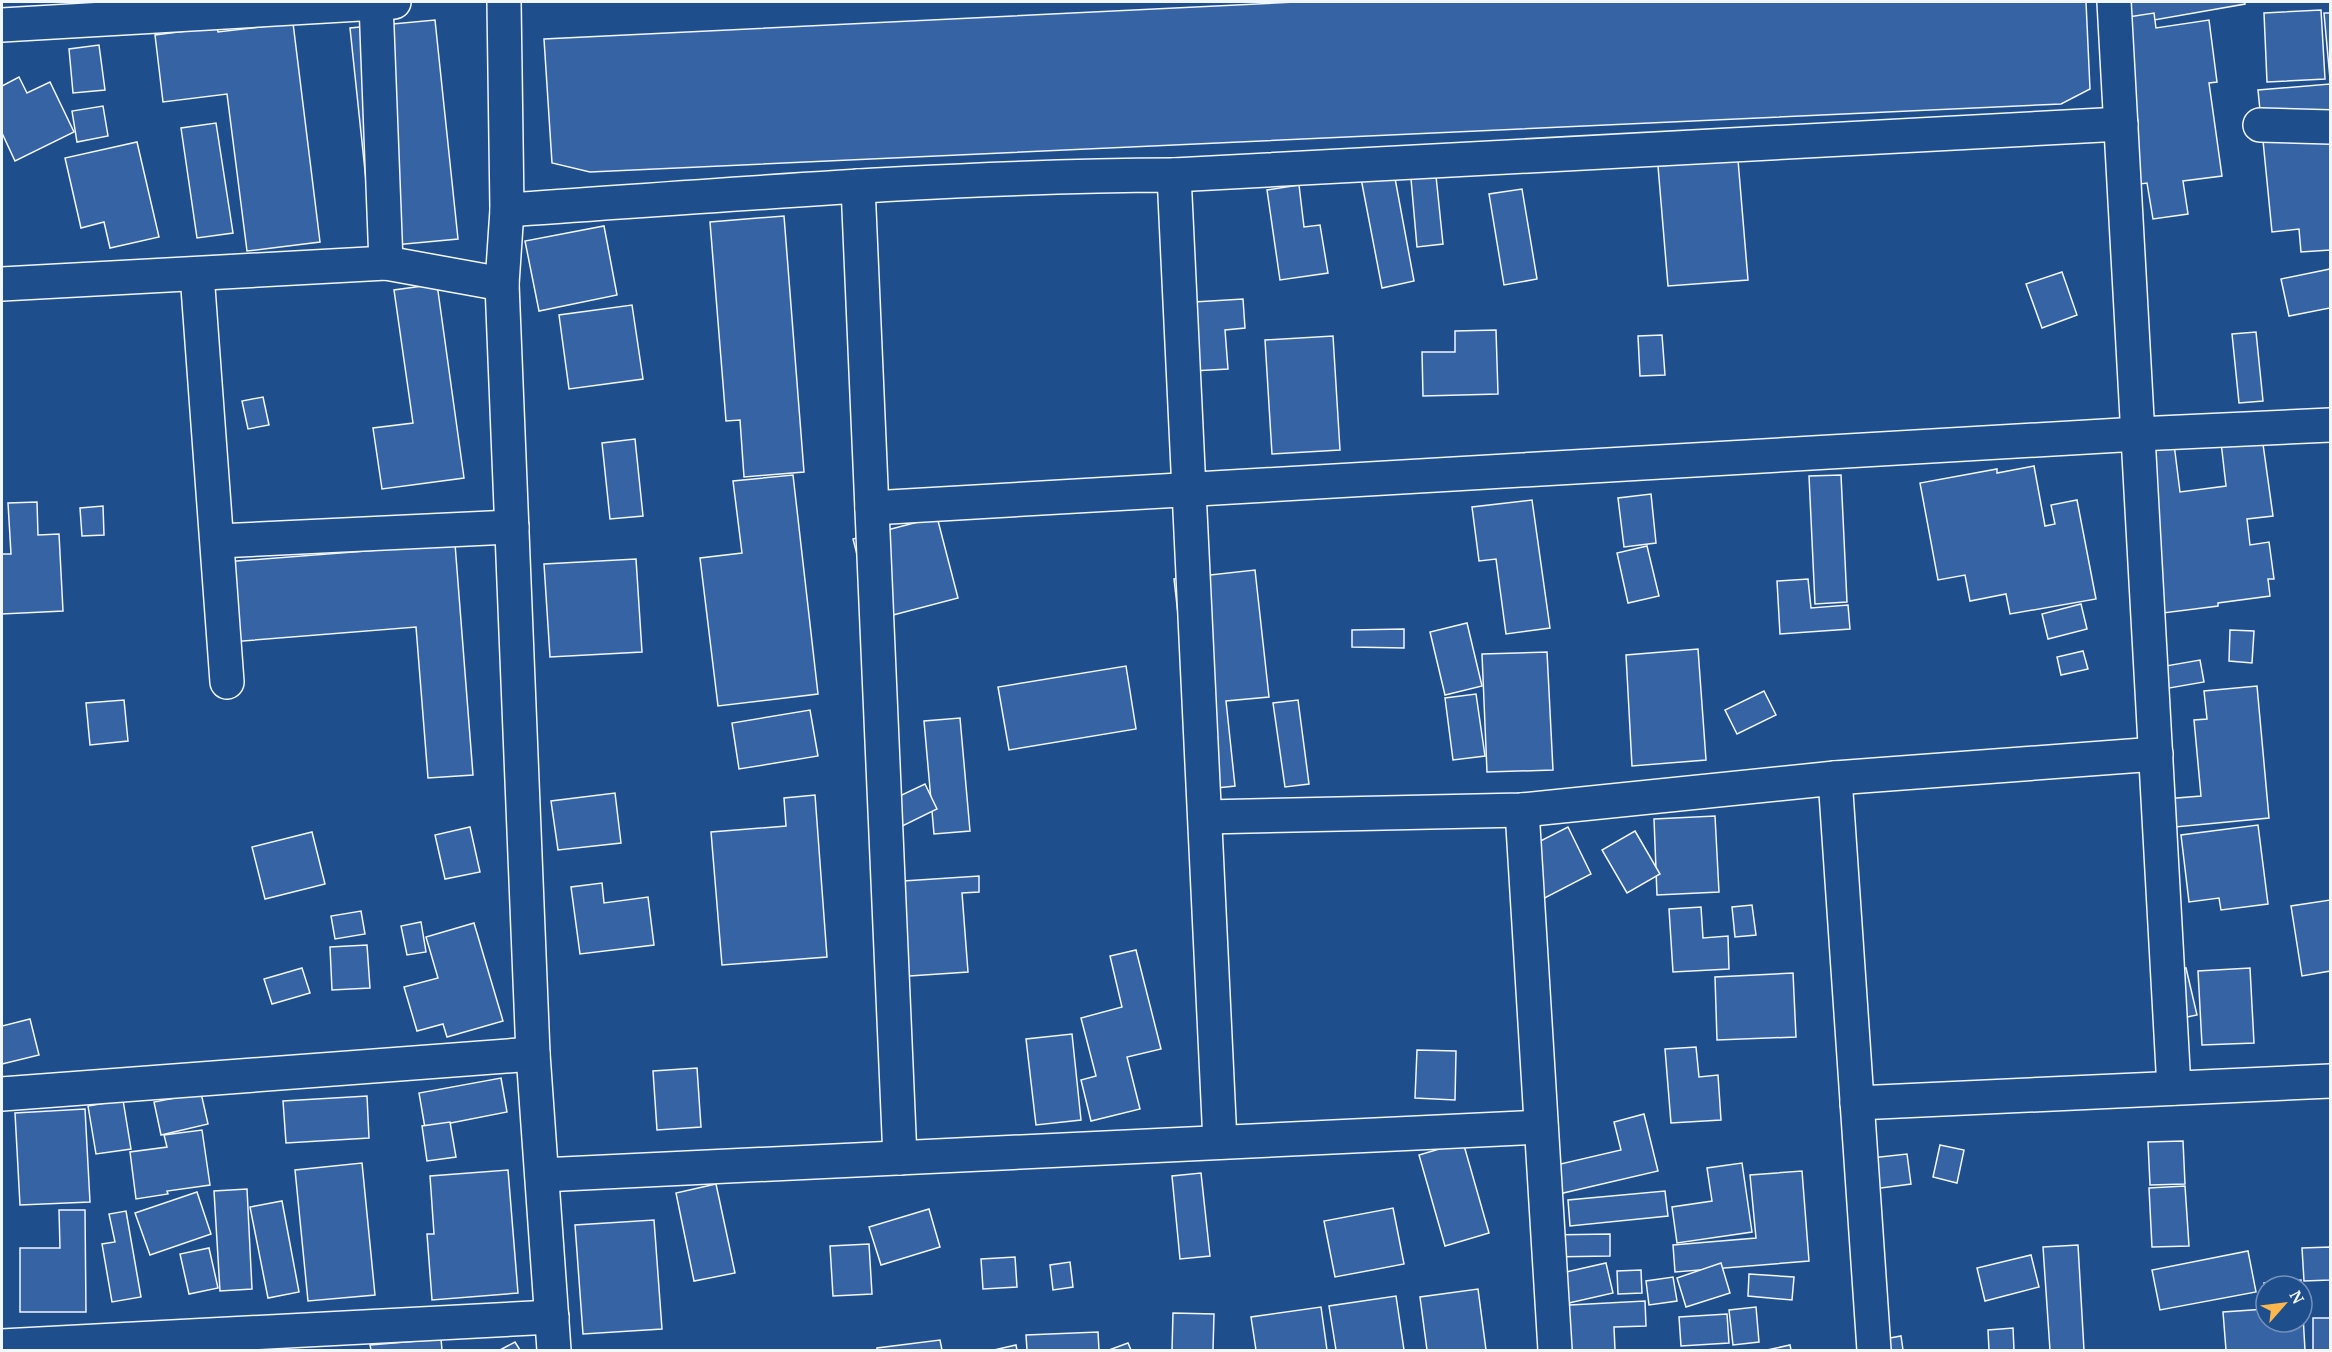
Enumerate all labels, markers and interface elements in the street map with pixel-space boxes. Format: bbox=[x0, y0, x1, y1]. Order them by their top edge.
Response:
north arrow bbox=[2254, 1274, 2314, 1334]
text: N bbox=[2285, 1286, 2310, 1307]

